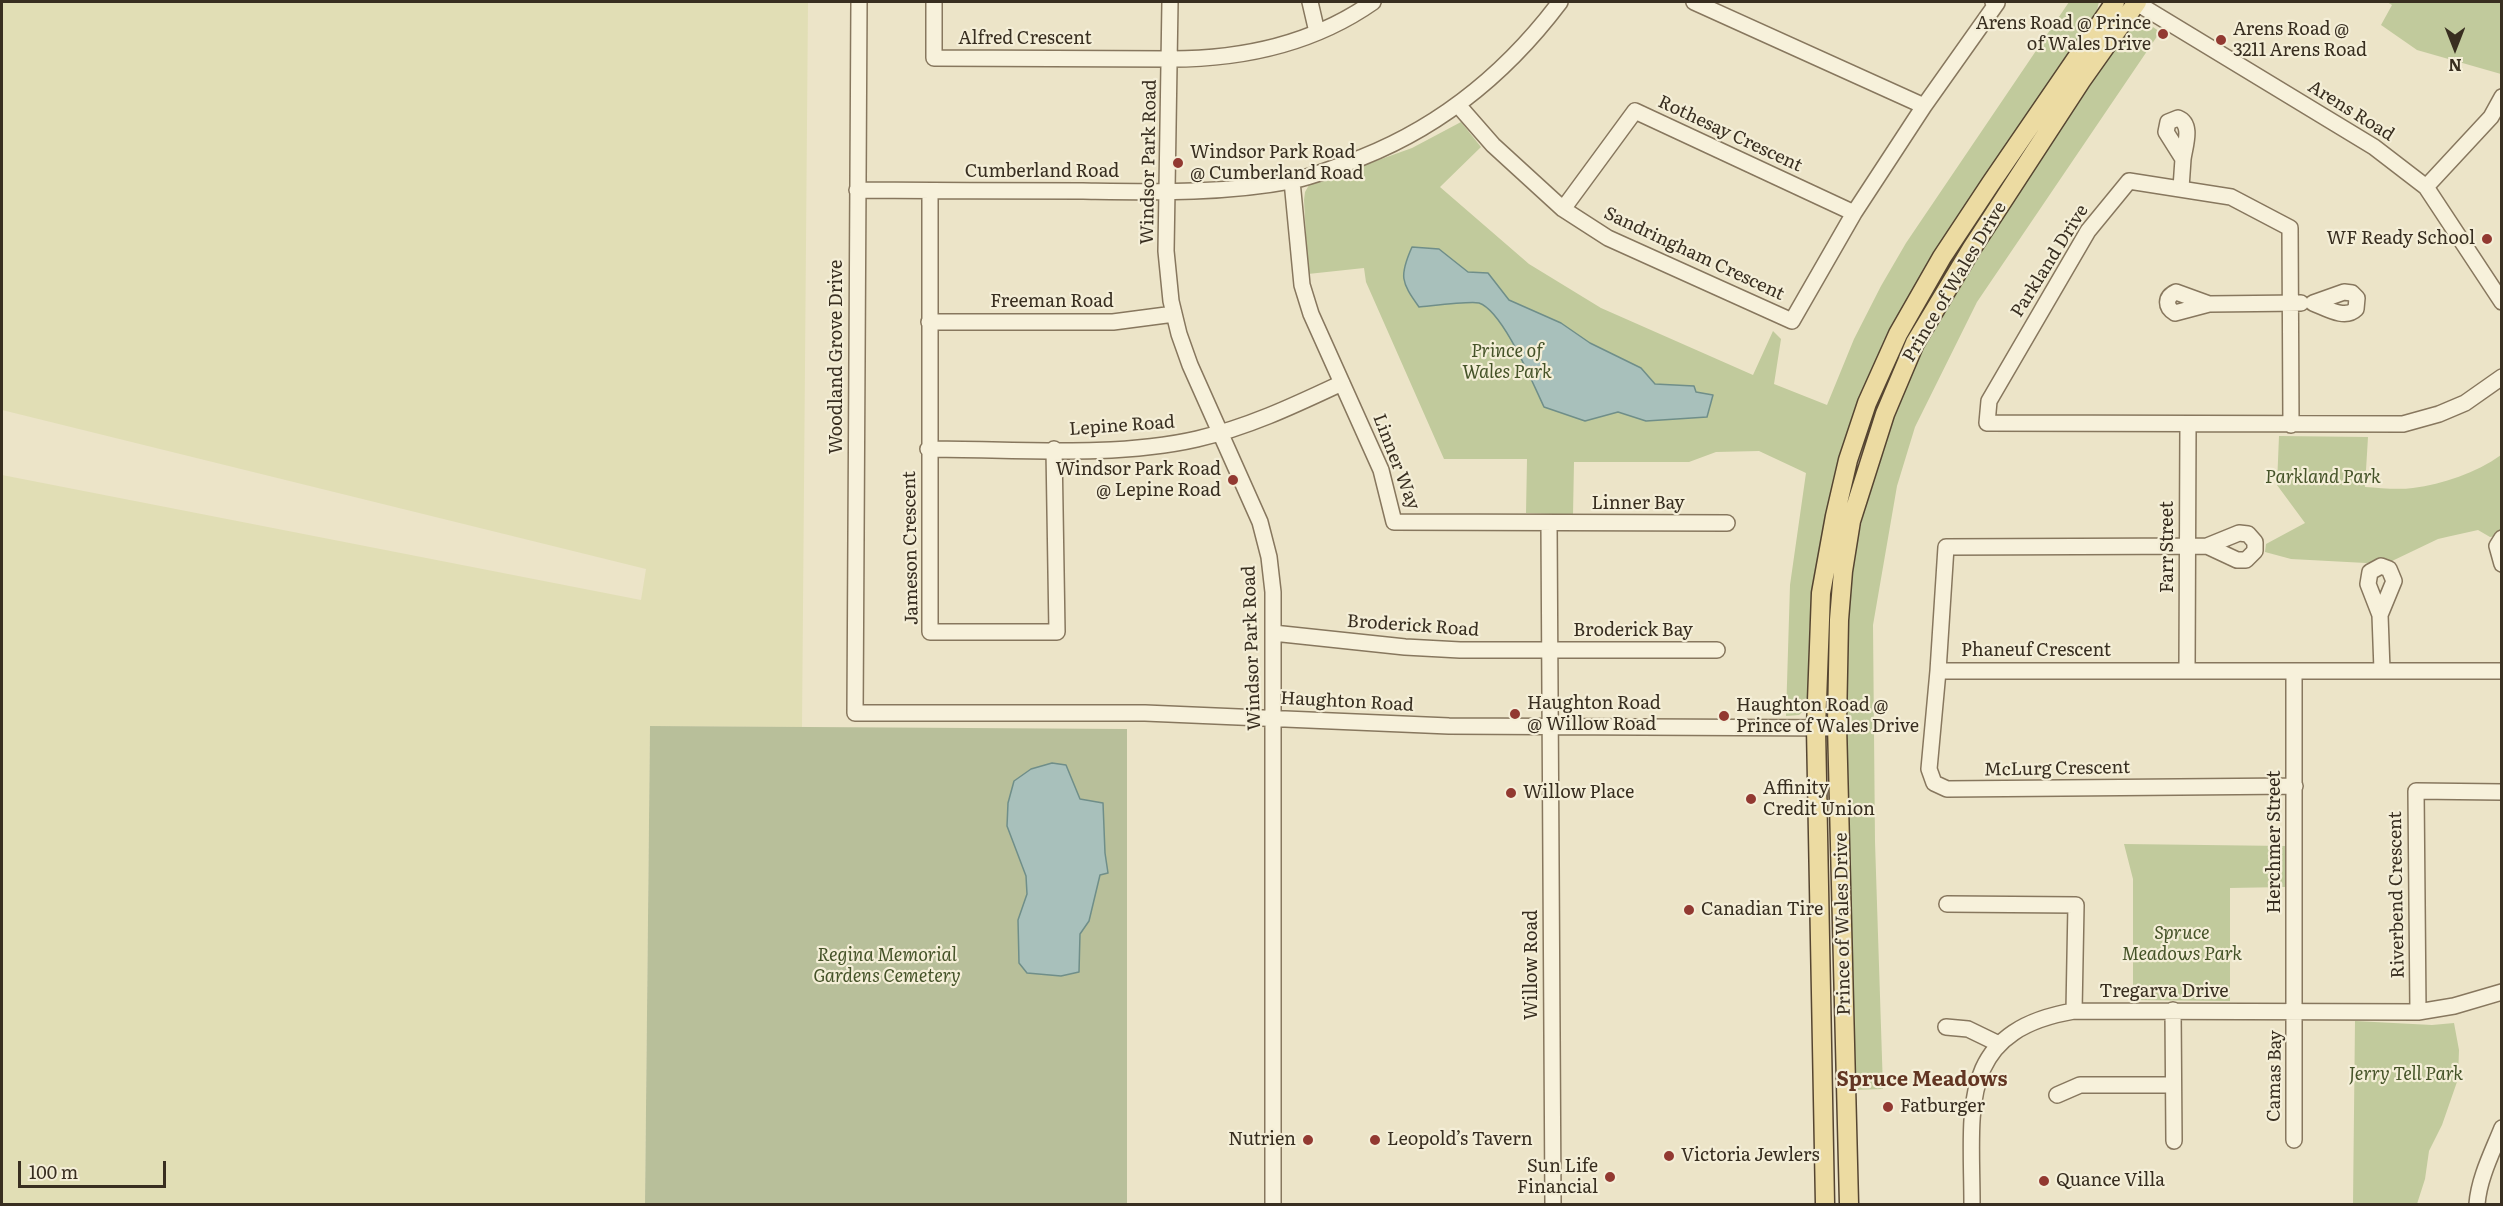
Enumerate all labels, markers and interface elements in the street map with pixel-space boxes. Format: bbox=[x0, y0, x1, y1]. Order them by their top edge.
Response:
place label: Arens Road @ Prince of Wales Drive bbox=[1976, 13, 2151, 56]
north arrow bbox=[2425, 18, 2485, 78]
place label: Arens Road @ 3211 Arens Road bbox=[2233, 19, 2367, 62]
marker: Arens Road @ Prince of Wales Drive bbox=[2156, 27, 2170, 41]
street label: Alfred Crescent bbox=[958, 28, 1092, 50]
marker: Arens Road @ 3211 Arens Road bbox=[2214, 33, 2228, 47]
text: N bbox=[2448, 54, 2462, 78]
street label: Arens Road bbox=[2304, 76, 2398, 146]
street label: Windsor Park Road bbox=[1137, 79, 1161, 245]
street label: Rothesay Crescent bbox=[1654, 91, 1806, 177]
place label: Windsor Park Road @ Cumberland Road bbox=[1190, 142, 1363, 184]
marker: Windsor Park Road @ Cumberland Road bbox=[1171, 156, 1185, 170]
street label: Cumberland Road bbox=[965, 161, 1119, 183]
street label: Prince of Wales Drive bbox=[1899, 198, 2011, 366]
street label: Parkland Drive bbox=[2007, 201, 2093, 321]
street label: Sandringham Crescent bbox=[1600, 203, 1788, 305]
place label: WF Ready School bbox=[2327, 228, 2475, 250]
marker: WF Ready School bbox=[2480, 232, 2494, 246]
street label: Woodland Grove Drive bbox=[826, 260, 848, 454]
street label: Freeman Road bbox=[990, 291, 1114, 313]
park label: Prince of Wales Park bbox=[1462, 341, 1552, 384]
street label: Linner Way bbox=[1368, 411, 1424, 513]
street label: Lepine Road bbox=[1068, 412, 1176, 440]
place label: Windsor Park Road @ Lepine Road bbox=[1056, 459, 1221, 502]
park label: Parkland Park bbox=[2265, 467, 2381, 489]
street label: Jameson Crescent bbox=[899, 471, 923, 625]
marker: Windsor Park Road @ Lepine Road bbox=[1226, 473, 1240, 487]
street label: Linner Bay bbox=[1591, 493, 1685, 515]
street label: Farr Street bbox=[2157, 501, 2179, 593]
street label: Windsor Park Road bbox=[1238, 565, 1266, 731]
street label: Broderick Road bbox=[1346, 611, 1480, 641]
street label: Broderick Bay bbox=[1573, 620, 1693, 642]
street label: Phaneuf Crescent bbox=[1961, 640, 2111, 662]
street label: Haughton Road bbox=[1280, 688, 1414, 716]
place label: Haughton Road @ Willow Road bbox=[1527, 693, 1661, 736]
place label: Haughton Road @ Prince of Wales Drive bbox=[1736, 695, 1919, 738]
marker: Haughton Road @ Willow Road bbox=[1508, 707, 1522, 721]
marker: Haughton Road @ Prince of Wales Drive bbox=[1717, 709, 1731, 723]
street label: McLurg Crescent bbox=[1984, 757, 2130, 781]
street label: Herchmer Street bbox=[2264, 770, 2286, 914]
place label: Affinity Credit Union bbox=[1763, 778, 1875, 820]
place label: Willow Place bbox=[1523, 782, 1634, 804]
marker: Willow Place bbox=[1504, 786, 1518, 800]
marker: Affinity Credit Union bbox=[1744, 792, 1758, 806]
street label: Riverbend Crescent bbox=[2385, 811, 2409, 979]
street label: Prince of Wales Drive bbox=[1831, 832, 1855, 1016]
place label: Canadian Tire bbox=[1701, 899, 1823, 921]
marker: Canadian Tire bbox=[1682, 903, 1696, 917]
street label: Willow Road bbox=[1521, 910, 1543, 1020]
park label: Spruce Meadows Park bbox=[2122, 923, 2242, 966]
park label: Regina Memorial Gardens Cemetery bbox=[813, 945, 961, 988]
street label: Tregarva Drive bbox=[2099, 981, 2229, 1003]
street label: Camas Bay bbox=[2263, 1030, 2287, 1122]
park label: Jerry Tell Park bbox=[2349, 1064, 2463, 1086]
district label: Spruce Meadows bbox=[1836, 1068, 2008, 1092]
place label: Fatburger bbox=[1900, 1096, 1985, 1118]
marker: Fatburger bbox=[1881, 1100, 1895, 1114]
place label: Nutrien bbox=[1228, 1129, 1296, 1151]
place label: Leopold’s Tavern bbox=[1387, 1129, 1533, 1151]
marker: Nutrien bbox=[1301, 1133, 1315, 1147]
marker: Leopold’s Tavern bbox=[1368, 1133, 1382, 1147]
place label: Victoria Jewlers bbox=[1681, 1145, 1820, 1167]
scale bar bbox=[21, 1149, 170, 1187]
marker: Victoria Jewlers bbox=[1662, 1149, 1676, 1163]
place label: Sun Life Financial bbox=[1517, 1156, 1598, 1198]
text: 100 m bbox=[29, 1158, 78, 1185]
marker: Sun Life Financial bbox=[1603, 1170, 1617, 1184]
place label: Quance Villa bbox=[2056, 1170, 2165, 1192]
marker: Quance Villa bbox=[2037, 1174, 2051, 1188]

